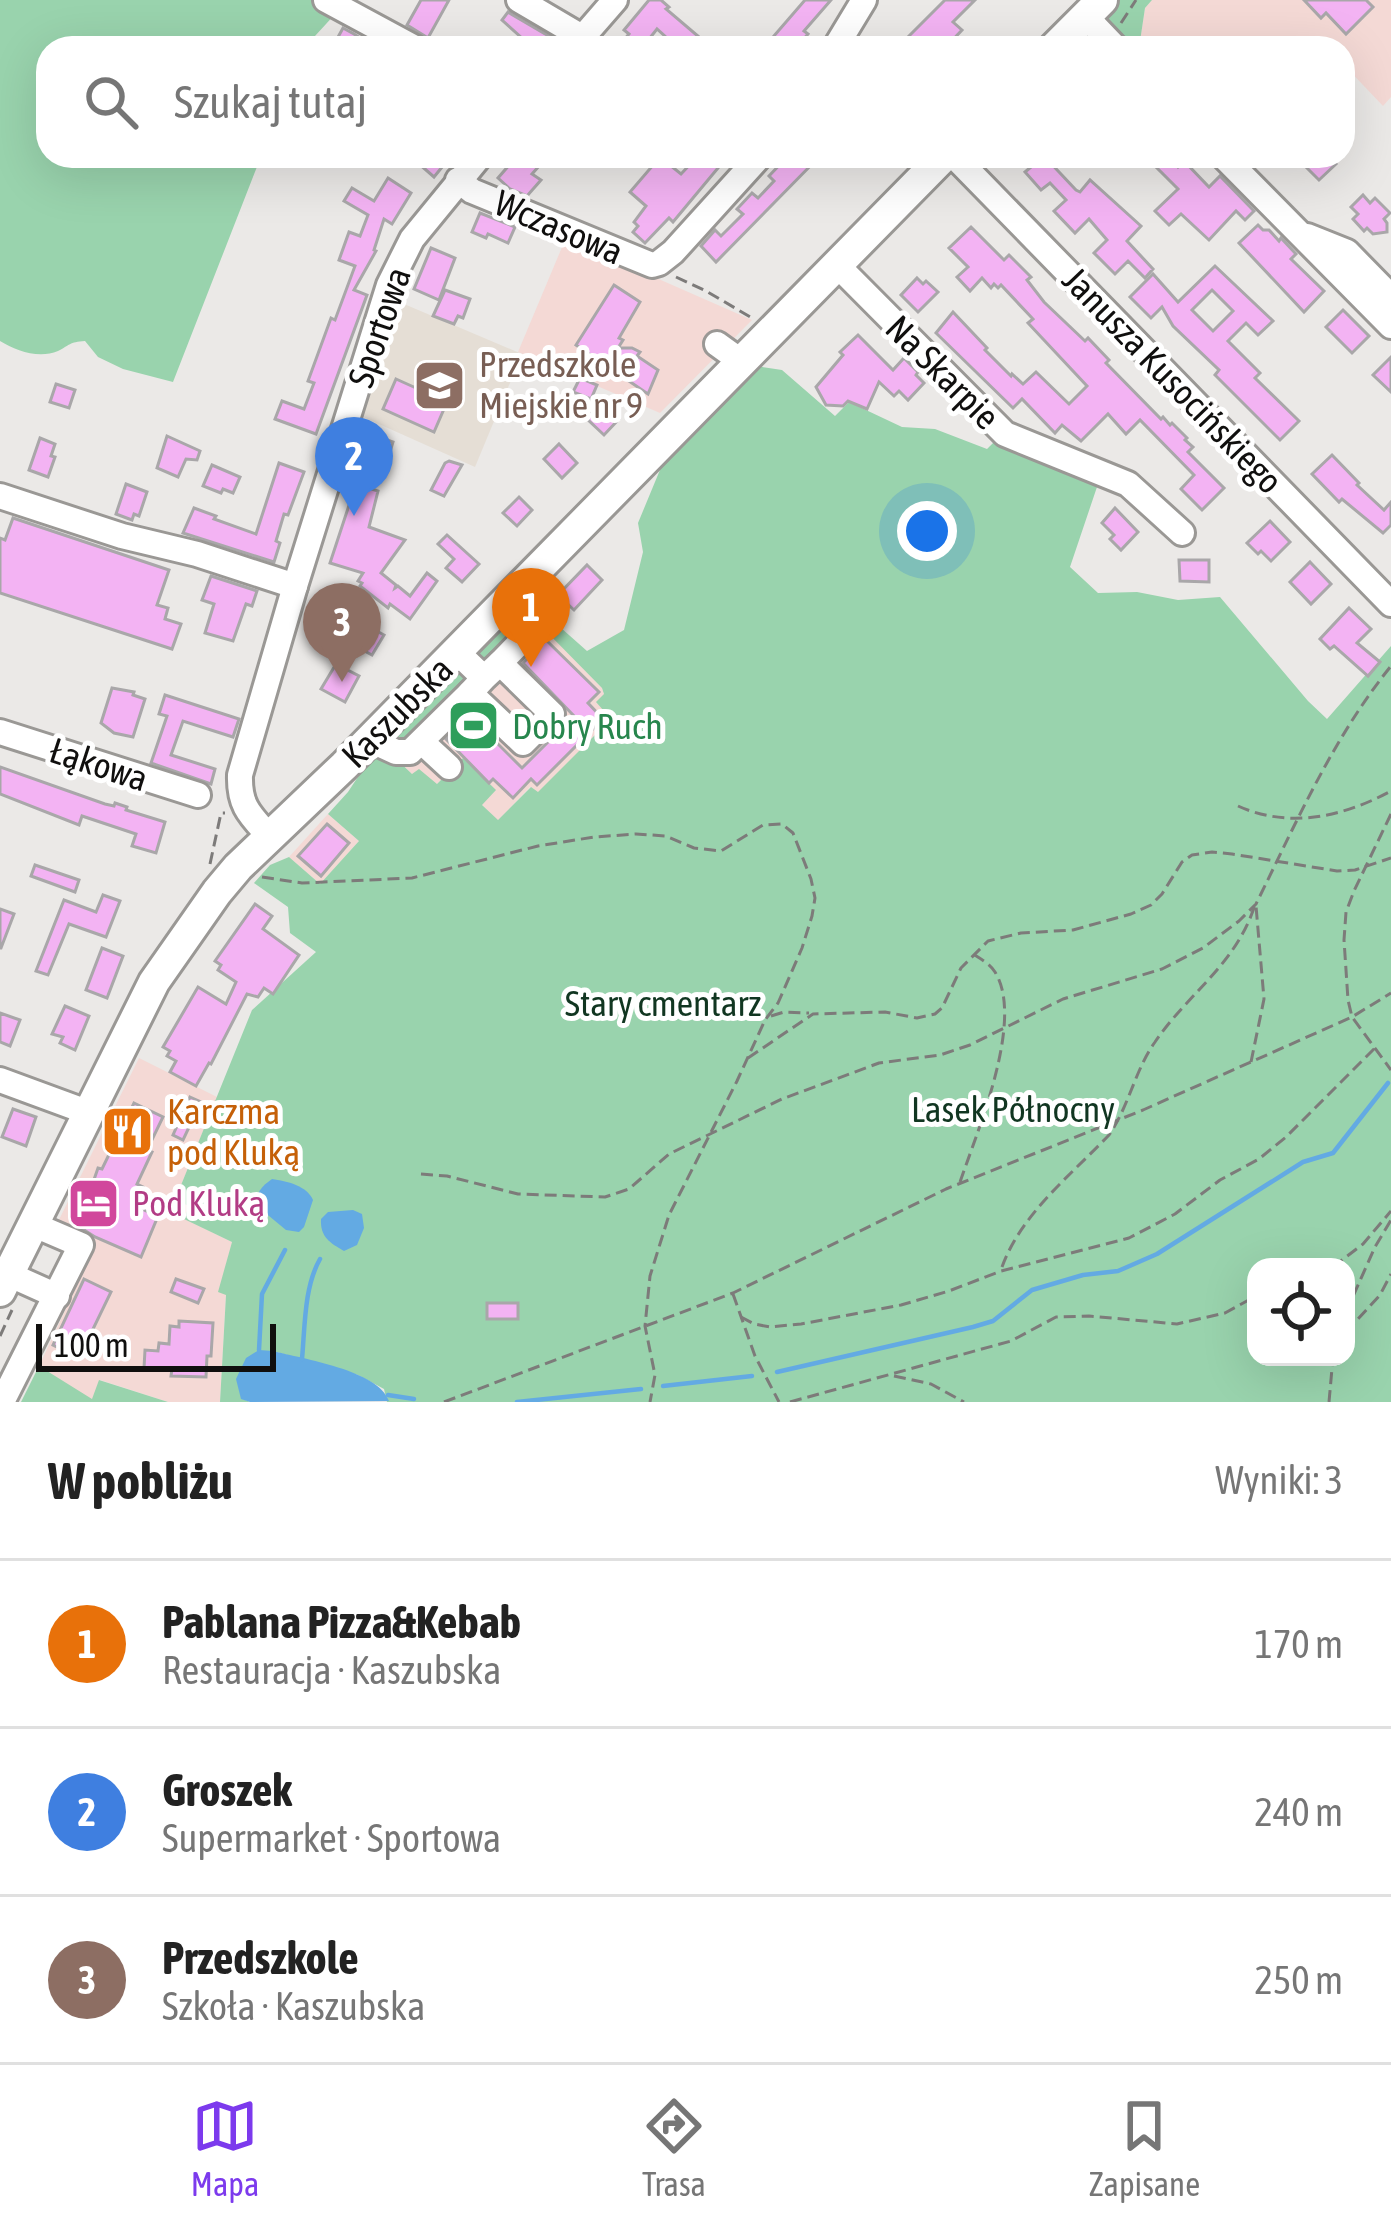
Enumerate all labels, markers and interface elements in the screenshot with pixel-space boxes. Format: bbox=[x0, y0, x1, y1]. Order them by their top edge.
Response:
search box bbox=[36, 36, 1355, 168]
icon: search bbox=[78, 69, 144, 135]
text: Szukaj tutaj bbox=[174, 76, 367, 128]
street label: Wczasowa bbox=[489, 181, 629, 273]
street label: Janusza Kusocińskiego bbox=[1055, 258, 1291, 502]
street label: Sportowa bbox=[339, 262, 419, 392]
street label: Na Skarpie bbox=[878, 307, 1008, 437]
place label: Przedszkole Miejskie nr 9 bbox=[479, 343, 643, 426]
school or university icon: Przedszkole Miejskie nr 9 bbox=[412, 357, 468, 413]
pin: 2 bbox=[315, 417, 393, 516]
your location bbox=[897, 501, 957, 561]
pin: 1 bbox=[492, 568, 570, 667]
pin: 3 bbox=[303, 583, 381, 682]
street label: Kaszubska bbox=[333, 648, 461, 776]
sports icon: Dobry Ruch bbox=[445, 698, 501, 754]
place label: Dobry Ruch bbox=[512, 705, 663, 747]
street label: Łąkowa bbox=[45, 729, 153, 799]
park label: Stary cmentarz bbox=[565, 982, 761, 1024]
park label: Lasek Północny bbox=[911, 1088, 1115, 1130]
place label: Karczma pod Kluką bbox=[167, 1090, 300, 1173]
restaurant icon: Karczma pod Kluką bbox=[100, 1104, 156, 1160]
hotel icon: Pod Kluką bbox=[65, 1175, 121, 1231]
place label: Pod Kluką bbox=[132, 1182, 265, 1224]
map controls bbox=[1247, 1258, 1355, 1366]
button: locate bbox=[1247, 1258, 1355, 1366]
scale bar bbox=[36, 1318, 276, 1371]
text: 100 m bbox=[54, 1326, 129, 1364]
text: W pobliżu bbox=[48, 1451, 233, 1510]
text: Wyniki: 3 bbox=[1215, 1458, 1343, 1502]
text: Pablana Pizza&Kebab bbox=[162, 1596, 521, 1648]
text: 1 bbox=[78, 1622, 96, 1666]
text: 170 m bbox=[1255, 1622, 1343, 1666]
text: Restauracja · Kaszubska bbox=[162, 1648, 501, 1692]
text: Groszek bbox=[162, 1764, 292, 1816]
text: 2 bbox=[78, 1790, 96, 1834]
text: 240 m bbox=[1255, 1790, 1343, 1834]
text: Supermarket · Sportowa bbox=[162, 1816, 501, 1860]
text: Przedszkole bbox=[162, 1932, 359, 1984]
text: 3 bbox=[78, 1958, 96, 2002]
text: 250 m bbox=[1255, 1958, 1343, 2002]
text: Szkoła · Kaszubska bbox=[162, 1984, 425, 2028]
tab: Mapa bbox=[191, 2093, 259, 2203]
tab: Trasa bbox=[641, 2093, 707, 2203]
tab: Zapisane bbox=[1089, 2093, 1200, 2203]

